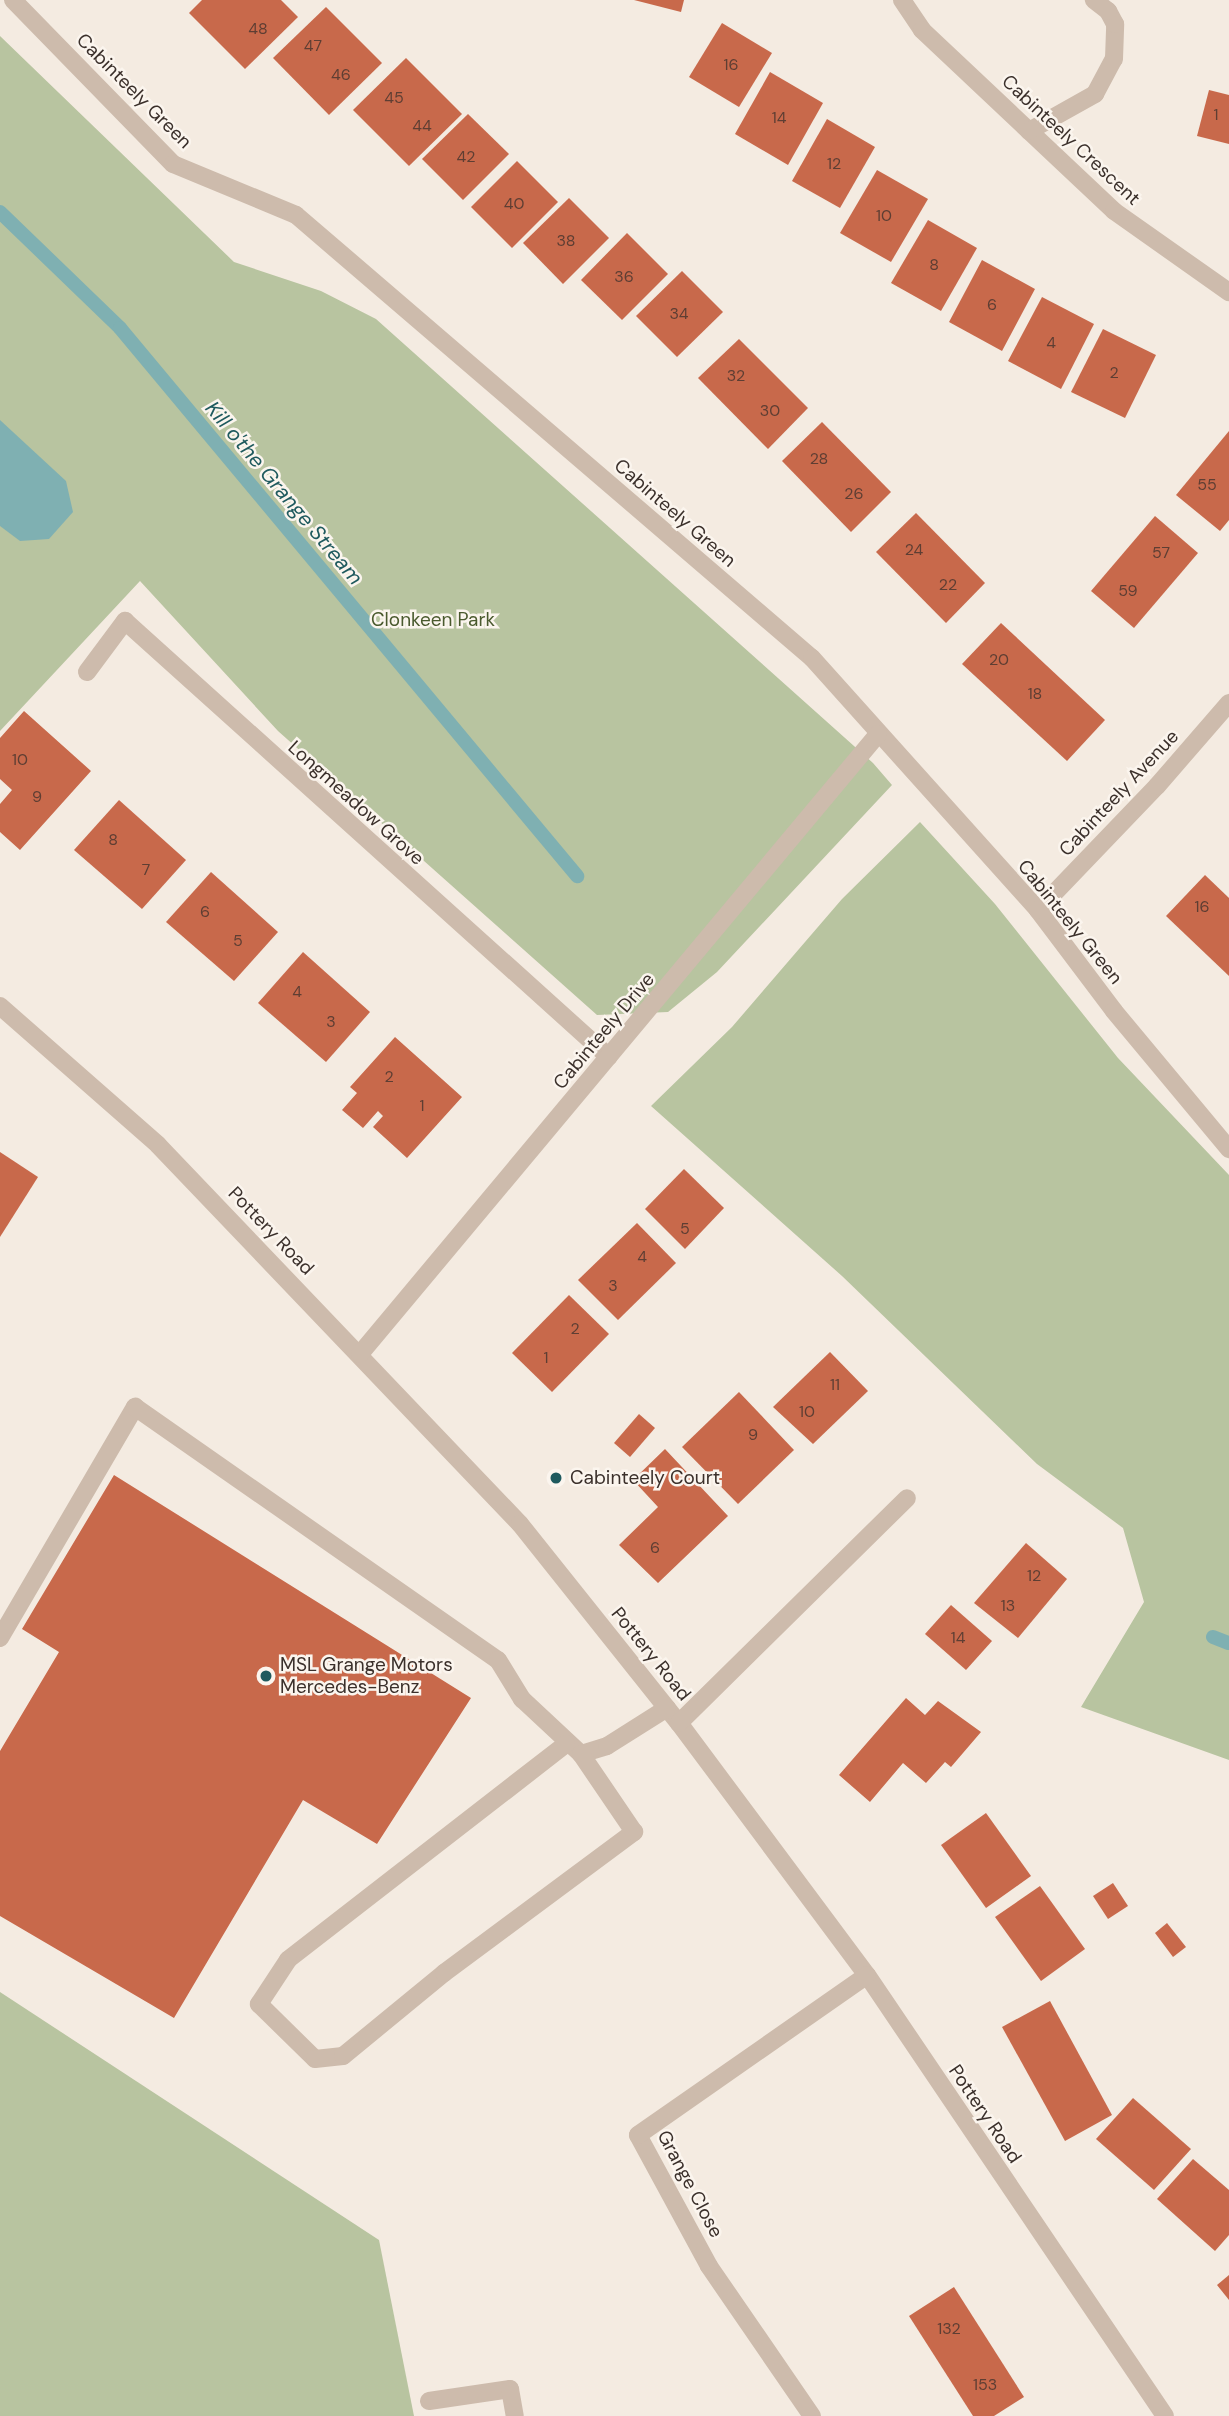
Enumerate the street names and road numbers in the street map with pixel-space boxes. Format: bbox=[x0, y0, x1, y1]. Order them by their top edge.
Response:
street label: Cabinteely Green bbox=[72, 29, 196, 153]
street label: Cabinteely Crescent bbox=[997, 70, 1145, 210]
street label: Cabinteely Green bbox=[610, 454, 740, 572]
street label: Cabinteely Avenue bbox=[1055, 725, 1183, 861]
street label: Longmeadow Grove bbox=[283, 736, 429, 870]
street label: Cabinteely Green bbox=[1013, 855, 1127, 989]
street label: Cabinteely Drive bbox=[549, 968, 659, 1094]
street label: Pottery Road bbox=[223, 1182, 319, 1280]
street label: Pottery Road bbox=[606, 1603, 696, 1705]
street label: Pottery Road bbox=[944, 2061, 1026, 2167]
street label: Grange Close bbox=[652, 2126, 728, 2242]

